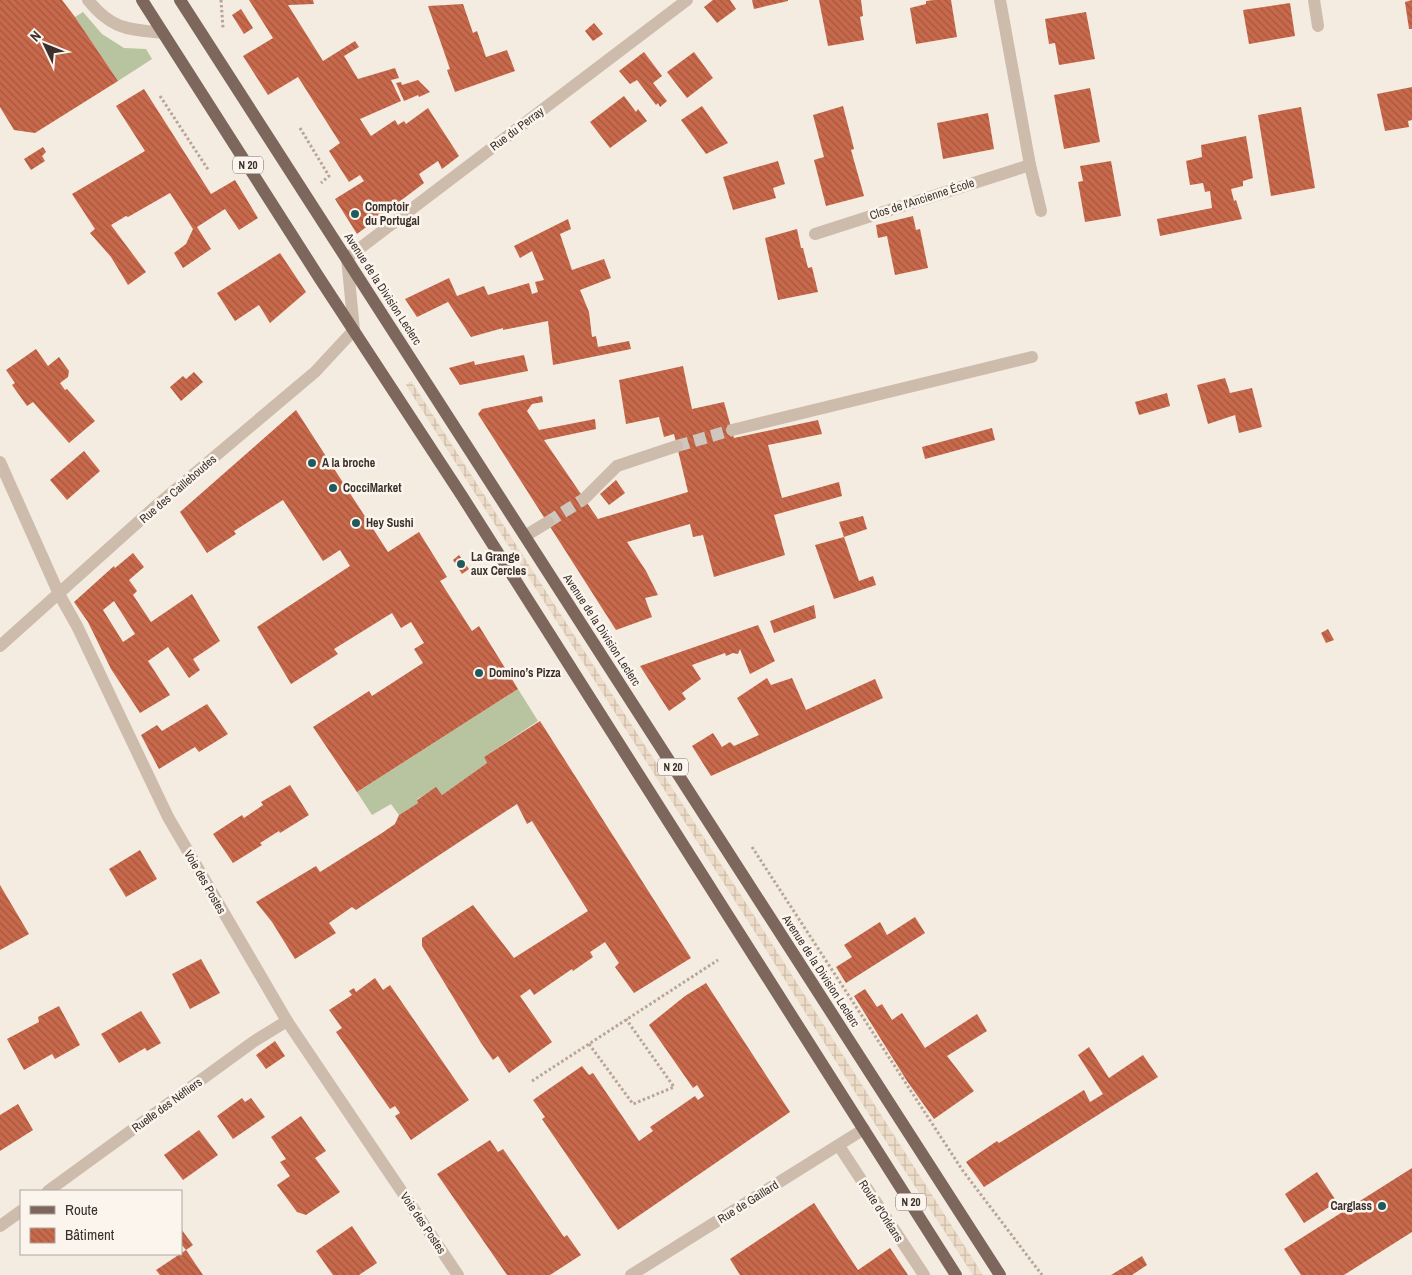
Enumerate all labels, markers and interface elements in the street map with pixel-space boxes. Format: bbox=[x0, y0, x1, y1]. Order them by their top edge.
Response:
north arrow bbox=[20, 20, 70, 70]
text: N bbox=[26, 27, 45, 45]
street label: Rue du Perray bbox=[487, 103, 547, 154]
road number: N 20 bbox=[233, 156, 263, 174]
street label: Clos de l'Ancienne École bbox=[868, 175, 976, 223]
place label: Comptoir du Portugal bbox=[365, 199, 420, 229]
marker: Comptoir du Portugal bbox=[349, 208, 361, 220]
street label: Avenue de la Division Leclerc bbox=[340, 229, 425, 348]
street label: Rue des Cailleboudes bbox=[136, 451, 220, 527]
place label: A la broche bbox=[322, 455, 376, 471]
marker: A la broche bbox=[306, 457, 318, 469]
place label: CocciMarket bbox=[343, 480, 402, 496]
marker: CocciMarket bbox=[327, 482, 339, 494]
place label: Hey Sushi bbox=[366, 515, 414, 531]
marker: Hey Sushi bbox=[350, 517, 362, 529]
place label: La Grange aux Cercles bbox=[471, 549, 527, 579]
marker: La Grange aux Cercles bbox=[455, 558, 467, 570]
street label: Avenue de la Division Leclerc bbox=[559, 570, 644, 689]
place label: Domino’s Pizza bbox=[489, 665, 561, 681]
marker: Domino’s Pizza bbox=[473, 667, 485, 679]
road number: N 20 bbox=[658, 759, 688, 776]
street label: Voie des Postes bbox=[180, 847, 230, 917]
street label: Avenue de la Division Leclerc bbox=[778, 911, 863, 1030]
street label: Ruelle des Néfliers bbox=[129, 1074, 205, 1136]
street label: Rue de Gaillard bbox=[715, 1177, 781, 1227]
street label: Route d'Orléans bbox=[855, 1177, 907, 1245]
street label: Voie des Postes bbox=[396, 1189, 450, 1257]
legend bbox=[20, 1190, 182, 1255]
road number: N 20 bbox=[896, 1194, 926, 1210]
place label: Carglass bbox=[1330, 1198, 1373, 1214]
text: Route bbox=[65, 1199, 98, 1220]
marker: Carglass bbox=[1376, 1200, 1388, 1212]
text: Bâtiment bbox=[65, 1224, 115, 1245]

